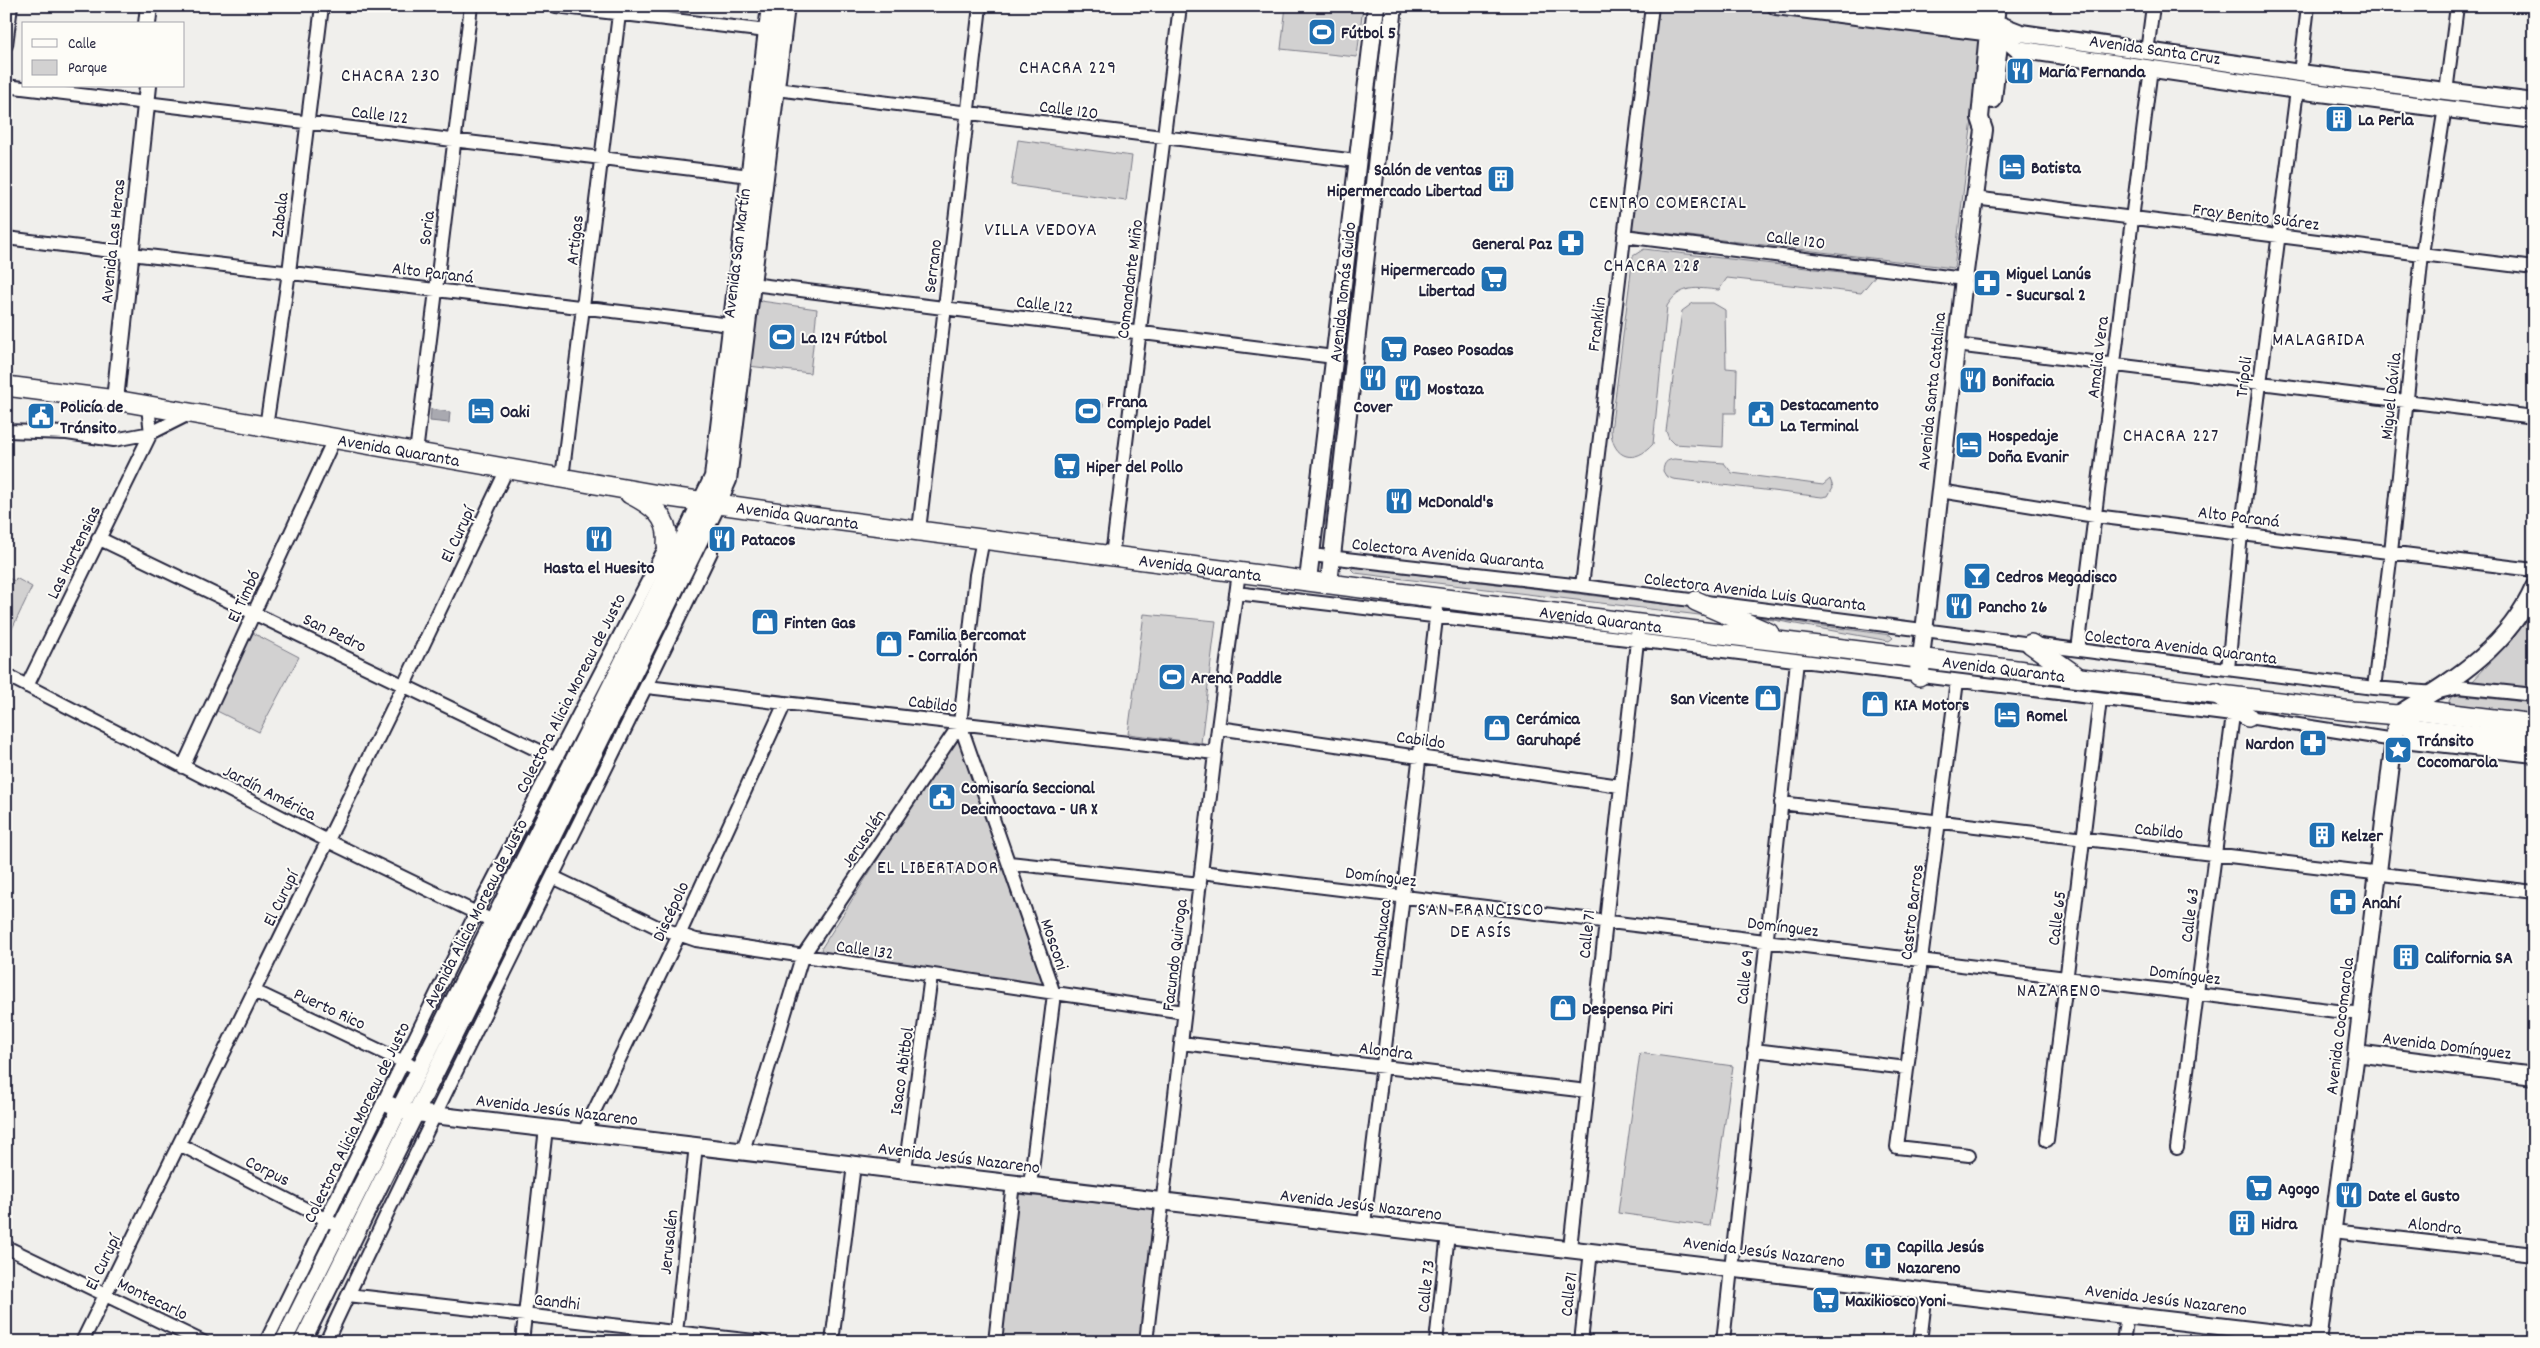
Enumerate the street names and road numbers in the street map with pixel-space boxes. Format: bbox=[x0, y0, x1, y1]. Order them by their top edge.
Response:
street label: Avenida Santa Cruz bbox=[2088, 30, 2222, 73]
street label: Calle 120 bbox=[1038, 95, 1100, 128]
street label: Calle 122 bbox=[350, 101, 410, 132]
street label: Avenida Las Heras bbox=[96, 178, 133, 305]
street label: Avenida San Martín bbox=[718, 187, 759, 320]
street label: Zabala bbox=[266, 191, 297, 239]
street label: Fray Benito Suárez bbox=[2191, 198, 2321, 239]
street label: Soria bbox=[414, 209, 443, 247]
street label: Artigas bbox=[561, 214, 592, 267]
street label: Comandante Miño bbox=[1112, 218, 1151, 340]
street label: Avenida Tomás Guido bbox=[1325, 221, 1364, 364]
street label: Calle 120 bbox=[1765, 225, 1827, 258]
street label: Serrano bbox=[919, 238, 950, 295]
street label: Alto Paraná bbox=[391, 257, 475, 292]
street label: Calle 122 bbox=[1015, 291, 1075, 322]
street label: Franklin bbox=[1583, 296, 1614, 353]
street label: Avenida Santa Catalina bbox=[1913, 311, 1954, 471]
street label: Amalia Vera bbox=[2082, 314, 2117, 400]
street label: Miguel Dávila bbox=[2375, 351, 2410, 441]
street label: Trípoli bbox=[2231, 355, 2260, 399]
street label: Avenida Quaranta bbox=[336, 429, 462, 475]
street label: Avenida Quaranta bbox=[734, 497, 860, 538]
street label: El Curupí bbox=[435, 501, 484, 567]
street label: Alto Paraná bbox=[2197, 501, 2281, 536]
street label: Las Hortensias bbox=[42, 502, 109, 604]
street label: Colectora Avenida Quaranta bbox=[1350, 533, 1546, 578]
street label: Avenida Quaranta bbox=[1137, 549, 1263, 590]
street label: El Timbó bbox=[222, 567, 268, 627]
street label: Colectora Avenida Luis Quaranta bbox=[1642, 567, 1868, 620]
street label: Colectora Alicia Moreau de Justo bbox=[511, 590, 634, 798]
street label: Avenida Quaranta bbox=[1538, 601, 1664, 642]
street label: San Pedro bbox=[298, 608, 370, 660]
street label: Colectora Avenida Quaranta bbox=[2083, 624, 2279, 673]
street label: Avenida Quaranta bbox=[1941, 651, 2067, 691]
street label: Cabildo bbox=[907, 690, 959, 721]
street label: Cabildo bbox=[1395, 726, 1447, 757]
street label: Jardín América bbox=[218, 760, 320, 829]
street label: Jerusalén bbox=[836, 805, 894, 873]
street label: Avenida Alicia Moreau de Justo bbox=[419, 815, 536, 1013]
street label: Cabildo bbox=[2133, 817, 2184, 847]
street label: Domínguez bbox=[1344, 862, 1418, 895]
street label: Castro Barros bbox=[1895, 863, 1932, 962]
street label: El Curupí bbox=[258, 865, 307, 931]
street label: Discépolo bbox=[647, 878, 697, 946]
street label: Calle 63 bbox=[2176, 887, 2207, 944]
street label: Calle 65 bbox=[2043, 889, 2074, 947]
street label: Facundo Quiroga bbox=[1157, 897, 1196, 1013]
street label: Humahuaca bbox=[1365, 898, 1400, 978]
street label: Calle 71 bbox=[1574, 909, 1603, 960]
street label: Domínguez bbox=[1746, 912, 1820, 945]
street label: Mosconi bbox=[1032, 916, 1073, 974]
street label: Calle 132 bbox=[834, 935, 895, 968]
street label: Calle 69 bbox=[1731, 949, 1762, 1006]
street label: Avenida Cocomarola bbox=[2321, 956, 2362, 1096]
street label: Domínguez bbox=[2148, 960, 2222, 993]
street label: Puerto Rico bbox=[289, 983, 369, 1038]
street label: Colectora Alicia Moreau de Justo bbox=[299, 1018, 418, 1228]
street label: Isaco Abitbol bbox=[885, 1025, 922, 1117]
street label: Avenida Domínguez bbox=[2381, 1027, 2513, 1068]
street label: Alondra bbox=[1357, 1037, 1415, 1068]
street label: Avenida Jesús Nazareno bbox=[474, 1089, 639, 1134]
street label: Avenida Jesús Nazareno bbox=[876, 1137, 1041, 1182]
street label: Corpus bbox=[240, 1150, 294, 1194]
street label: Avenida Jesús Nazareno bbox=[1278, 1184, 1443, 1229]
street label: Jerusalén bbox=[655, 1208, 686, 1276]
street label: Alondra bbox=[2407, 1212, 2463, 1243]
street label: El Curupí bbox=[80, 1229, 129, 1295]
street label: Avenida Jesús Nazareno bbox=[1681, 1231, 1846, 1276]
street label: Calle 73 bbox=[1412, 1259, 1443, 1314]
street label: Calle71 bbox=[1555, 1271, 1586, 1318]
street label: Montecarlo bbox=[112, 1272, 192, 1328]
street label: Avenida Jesús Nazareno bbox=[2083, 1279, 2248, 1324]
street label: Gandhi bbox=[533, 1289, 581, 1318]

